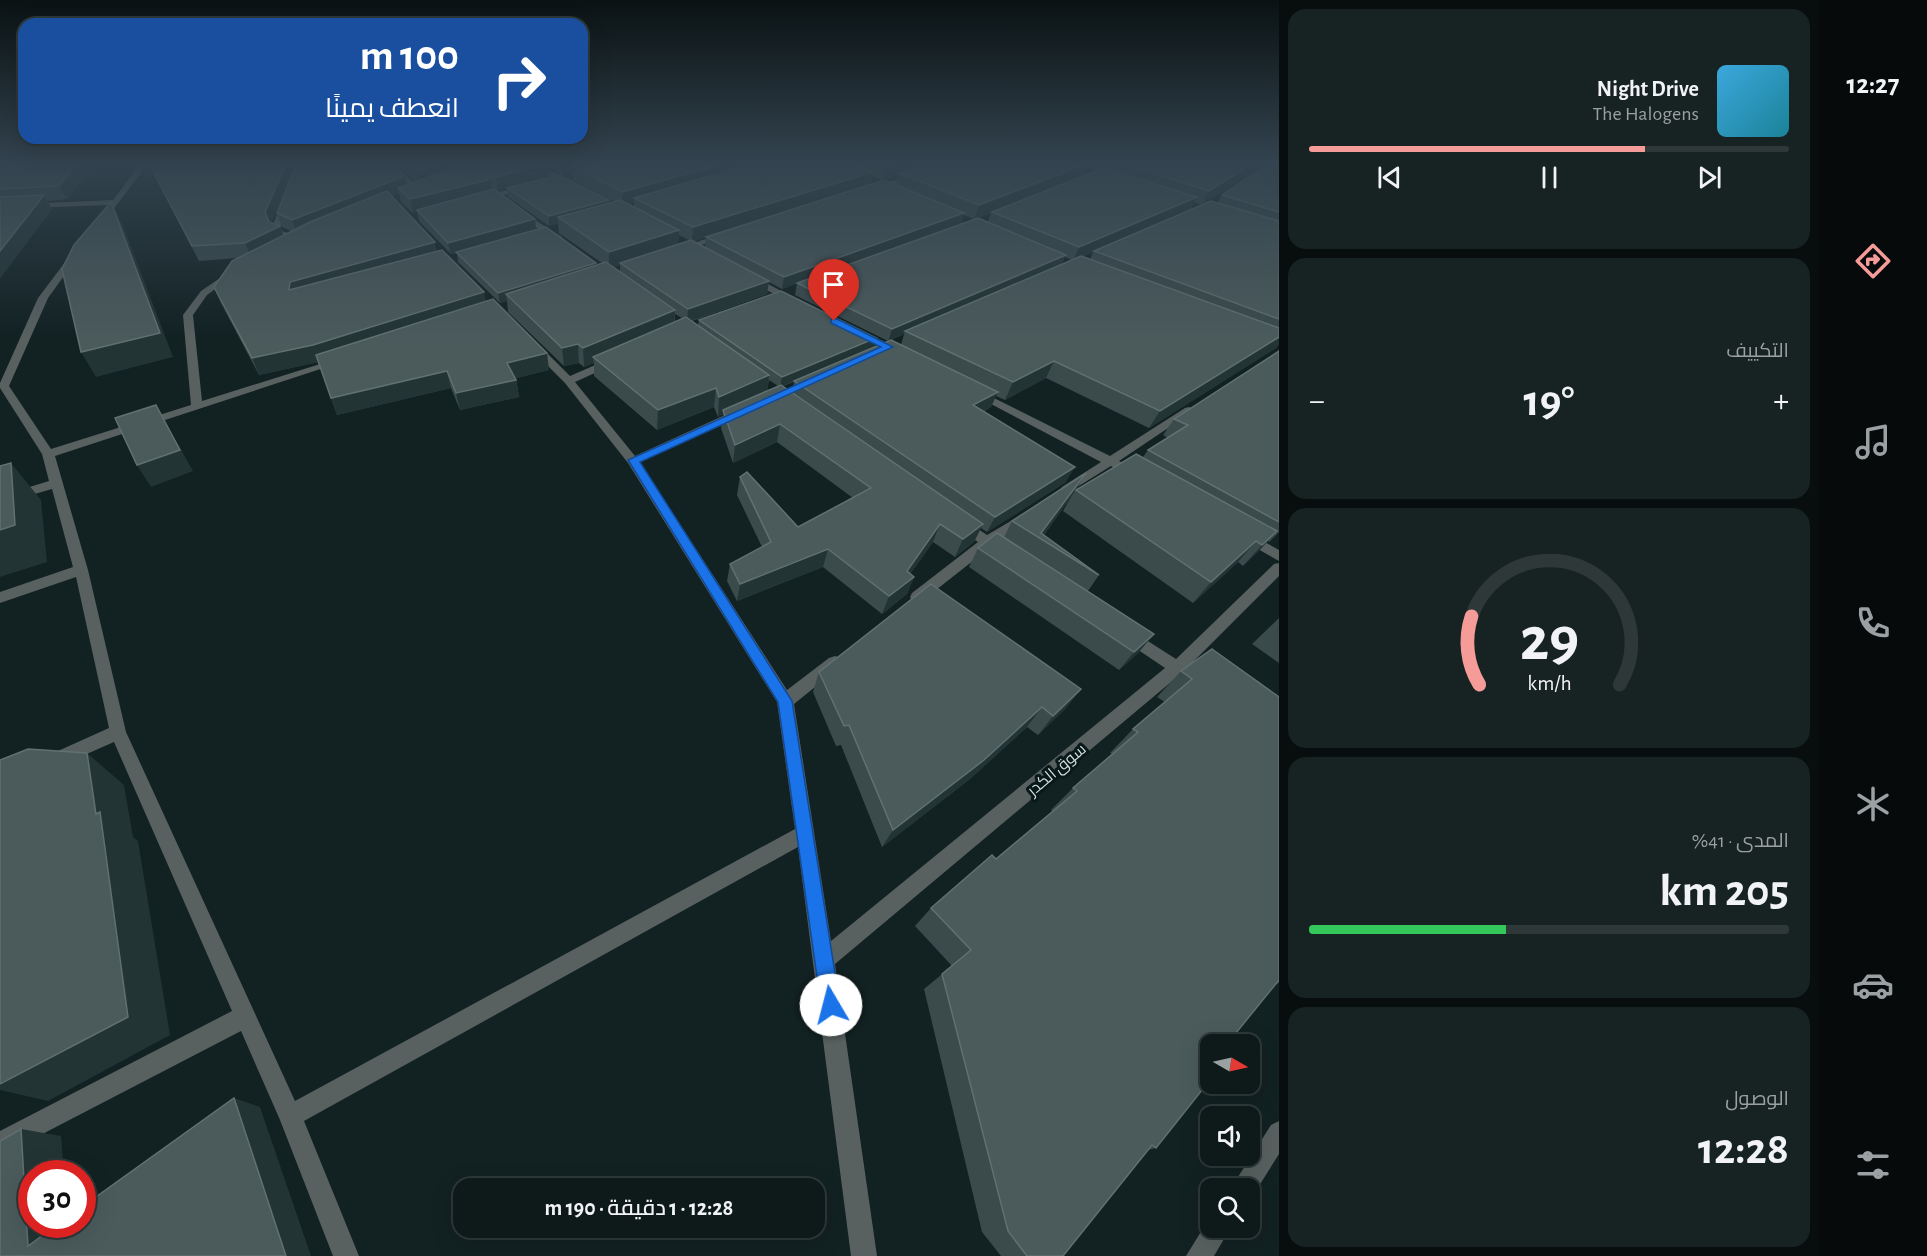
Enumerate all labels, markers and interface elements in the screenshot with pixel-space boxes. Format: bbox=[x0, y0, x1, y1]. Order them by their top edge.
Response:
text: 100 m bbox=[360, 35, 459, 77]
icon: right bbox=[480, 42, 558, 120]
text: 12:27 bbox=[1847, 71, 1900, 98]
text: Night Drive bbox=[1597, 78, 1699, 100]
text: انعطف يمينًا bbox=[325, 95, 459, 122]
text: The Halogens bbox=[1593, 104, 1699, 124]
icon: previous bbox=[1373, 161, 1406, 194]
icon: pause bbox=[1533, 161, 1566, 194]
icon: next bbox=[1693, 161, 1726, 194]
icon: directions bbox=[1852, 240, 1894, 282]
pin bbox=[808, 259, 859, 321]
icon: arrive bbox=[817, 268, 850, 301]
text: التكييف bbox=[1726, 341, 1789, 361]
text: 19° bbox=[1523, 379, 1575, 424]
text: − bbox=[1309, 385, 1325, 418]
text: + bbox=[1773, 385, 1789, 418]
icon: music bbox=[1852, 421, 1894, 463]
icon: phone bbox=[1852, 602, 1894, 644]
text: 29 bbox=[1519, 609, 1579, 671]
text: km/h bbox=[1527, 673, 1571, 694]
street label: سوق الكدر bbox=[1024, 741, 1090, 801]
icon: climate bbox=[1852, 783, 1894, 825]
text: المدى · 41% bbox=[1692, 831, 1789, 851]
text: 205 km bbox=[1660, 869, 1789, 914]
icon: car bbox=[1852, 964, 1894, 1006]
position arrow bbox=[799, 973, 863, 1037]
north arrow bbox=[1200, 1034, 1260, 1094]
map controls bbox=[1200, 1034, 1260, 1238]
text: الوصول bbox=[1725, 1089, 1789, 1109]
button: sound bbox=[1200, 1106, 1260, 1166]
text: 12:28 bbox=[1698, 1127, 1789, 1172]
icon: filters bbox=[1852, 1144, 1894, 1186]
speed limit sign: 30 bbox=[18, 1160, 96, 1238]
button: search bbox=[1200, 1178, 1260, 1238]
text: 12:28 · 1 دقيقة · 190 m bbox=[545, 1197, 733, 1219]

